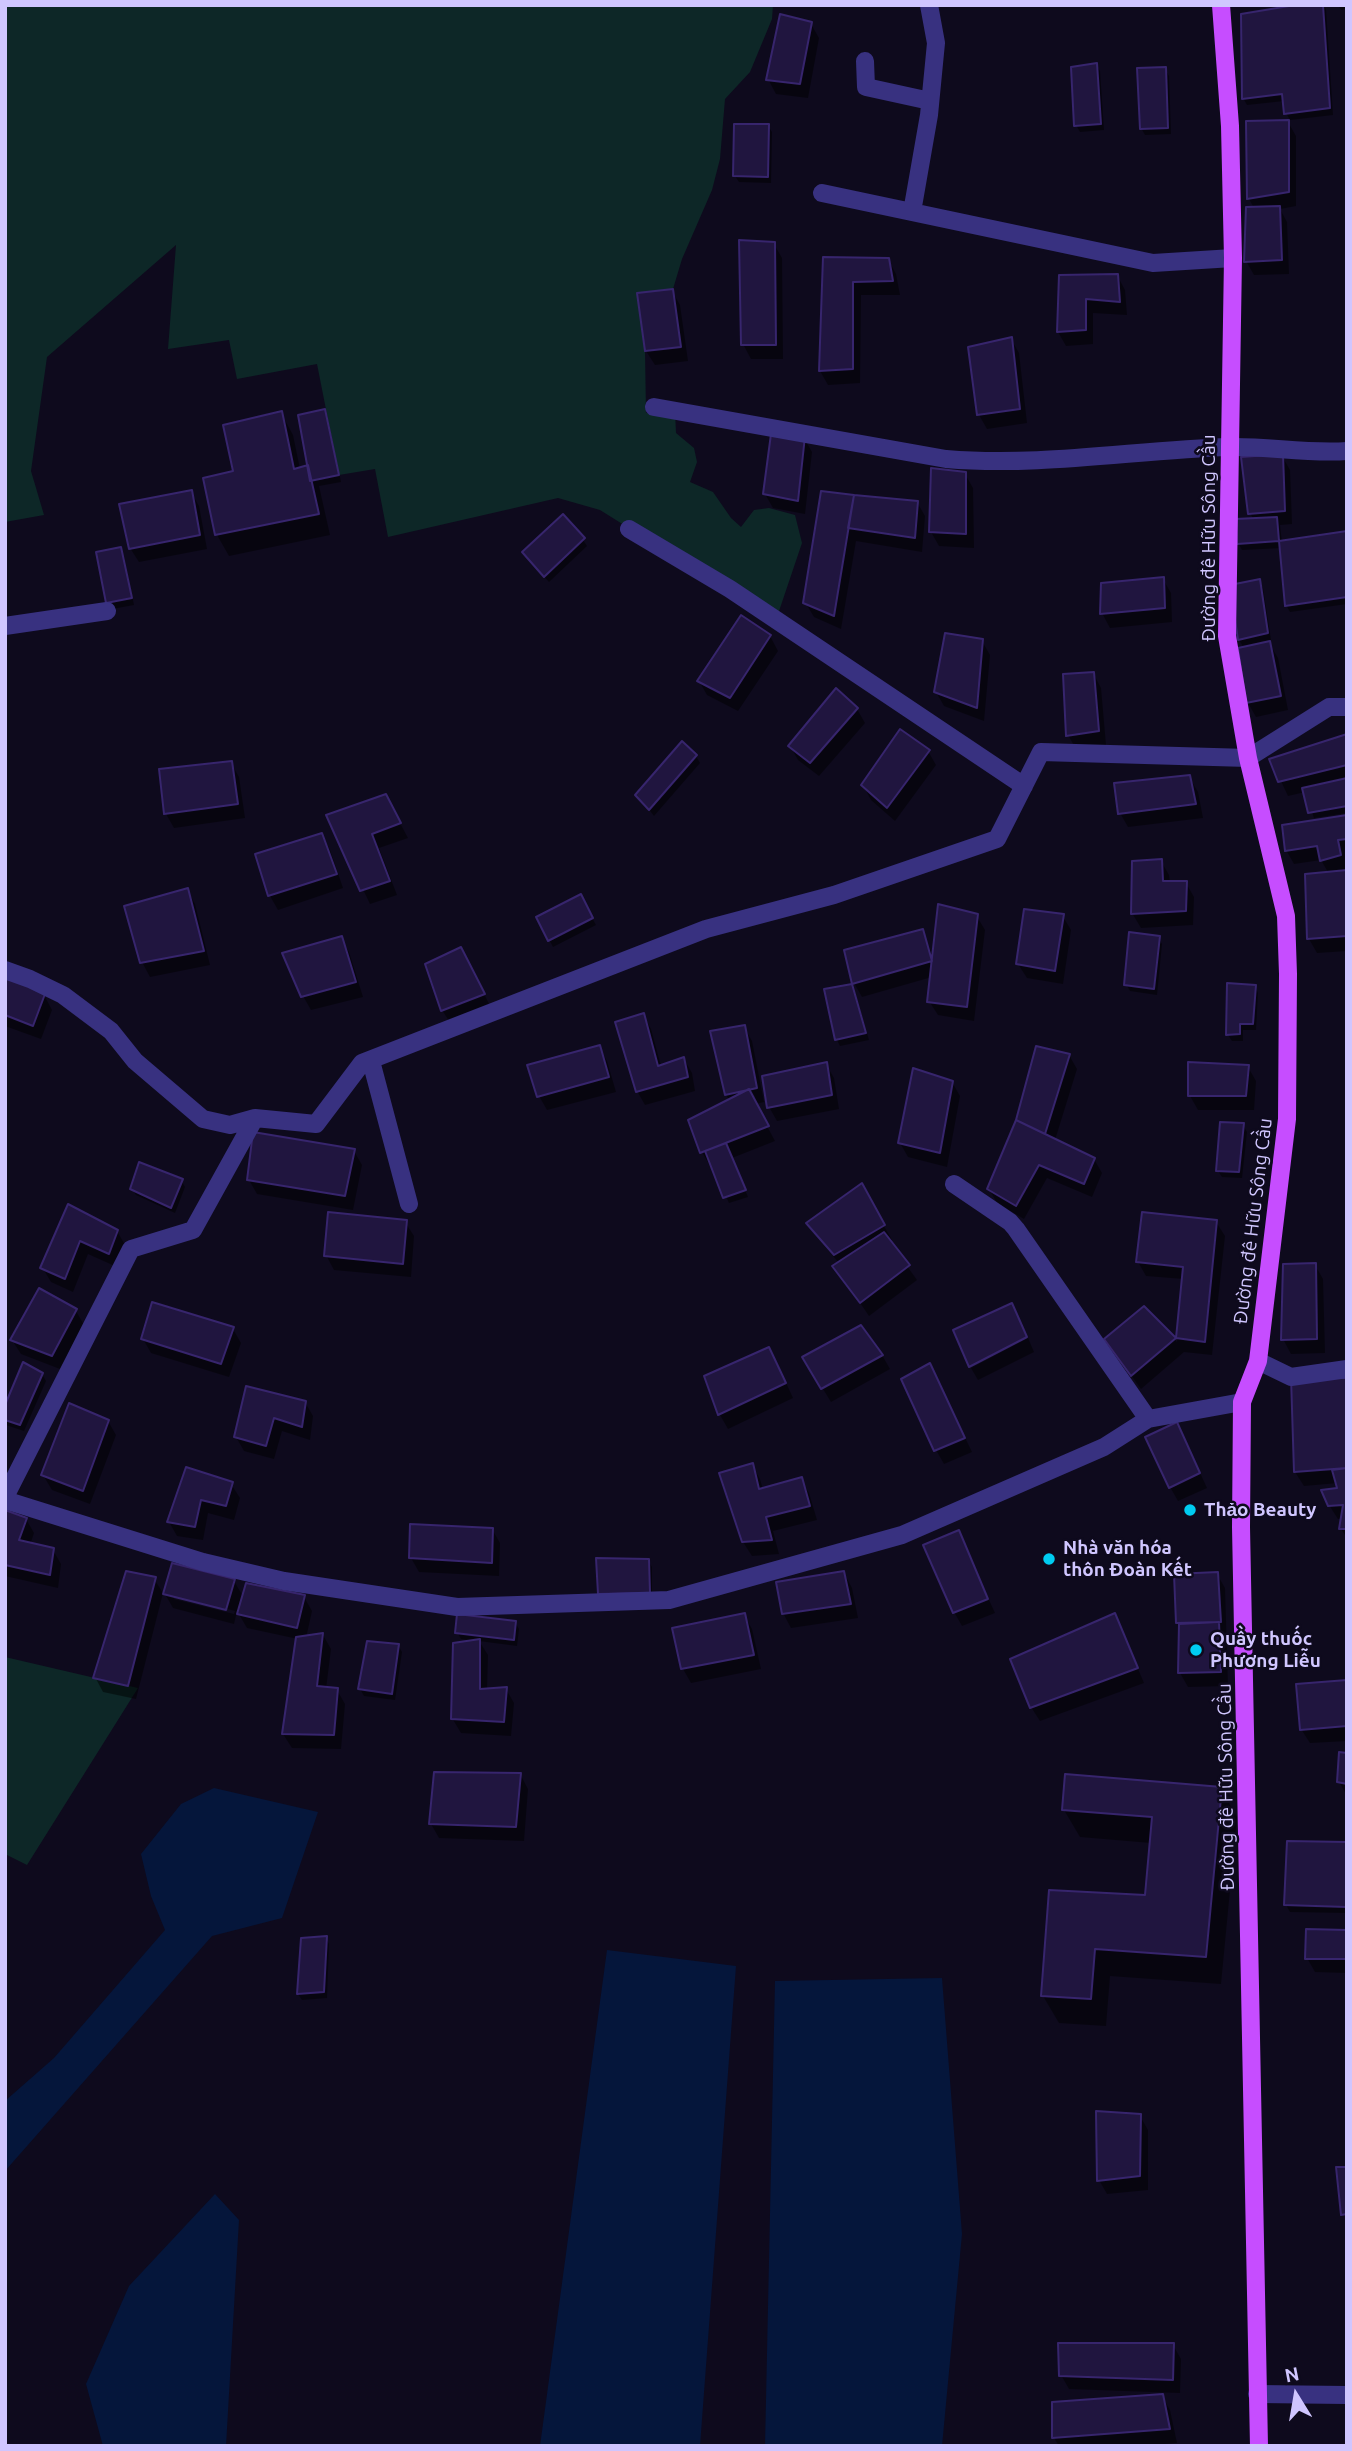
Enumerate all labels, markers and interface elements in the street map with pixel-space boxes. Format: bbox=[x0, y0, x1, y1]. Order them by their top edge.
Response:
street label: Đường đê Hữu Sông Cầu bbox=[1198, 434, 1220, 642]
street label: Đường đê Hữu Sông Cầu bbox=[1229, 1117, 1277, 1325]
place label: Thảo Beauty bbox=[1204, 1499, 1316, 1521]
marker: Thảo Beauty bbox=[1182, 1502, 1198, 1518]
place label: Nhà văn hóa thôn Đoàn Kết bbox=[1063, 1537, 1192, 1581]
marker: Nhà văn hóa thôn Đoàn Kết bbox=[1041, 1551, 1057, 1567]
place label: Quầy thuốc Phương Liễu bbox=[1210, 1628, 1321, 1672]
marker: Quầy thuốc Phương Liễu bbox=[1188, 1642, 1204, 1658]
street label: Đường đê Hữu Sông Cầu bbox=[1213, 1683, 1239, 1891]
north arrow bbox=[1261, 2360, 1331, 2430]
text: N bbox=[1283, 2362, 1301, 2387]

